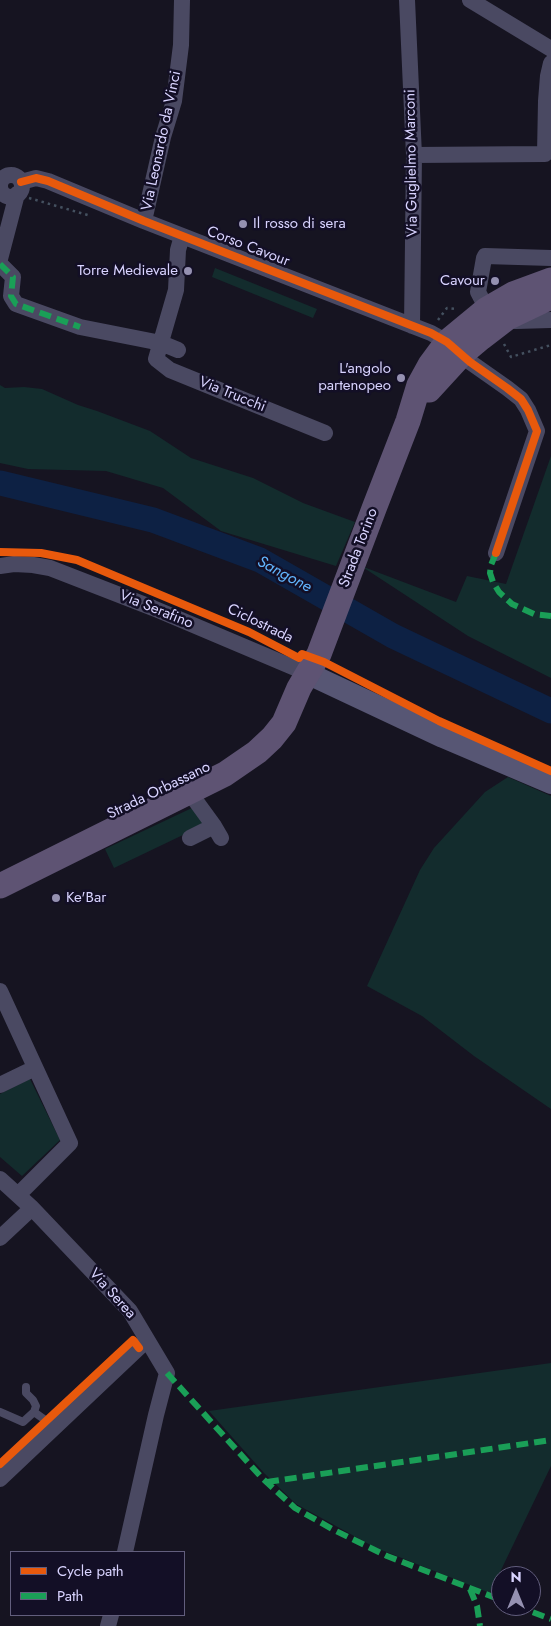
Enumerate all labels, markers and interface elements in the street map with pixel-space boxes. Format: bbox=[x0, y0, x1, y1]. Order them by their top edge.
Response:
street label: Via Leonardo da Vinci bbox=[138, 69, 186, 213]
street label: Via Guglielmo Marconi bbox=[402, 89, 422, 237]
place label: Il rosso di sera bbox=[253, 215, 346, 233]
marker: Il rosso di sera bbox=[237, 218, 249, 230]
street label: Corso Cavour bbox=[204, 223, 292, 271]
place label: Torre Medievale bbox=[77, 262, 178, 280]
marker: Torre Medievale bbox=[182, 265, 194, 277]
place label: Cavour bbox=[440, 272, 485, 290]
marker: Cavour bbox=[489, 275, 501, 287]
place label: L'angolo partenopeo bbox=[318, 360, 391, 395]
marker: L'angolo partenopeo bbox=[395, 372, 407, 384]
street label: Via Trucchi bbox=[196, 373, 268, 417]
street label: Strada Torino bbox=[336, 506, 382, 590]
water label: Sangone bbox=[253, 553, 315, 597]
street label: Via Serafino bbox=[116, 587, 196, 633]
street label: Ciclostrada bbox=[224, 600, 296, 648]
street label: Strada Orbassano bbox=[104, 758, 214, 824]
place label: Ke'Bar bbox=[66, 889, 106, 907]
marker: Ke'Bar bbox=[50, 892, 62, 904]
street label: Via Serea bbox=[85, 1265, 139, 1323]
legend bbox=[10, 1551, 185, 1616]
text: Cycle path bbox=[57, 1560, 124, 1582]
north arrow bbox=[491, 1566, 541, 1616]
text: N bbox=[510, 1567, 522, 1587]
text: Path bbox=[57, 1585, 83, 1607]

